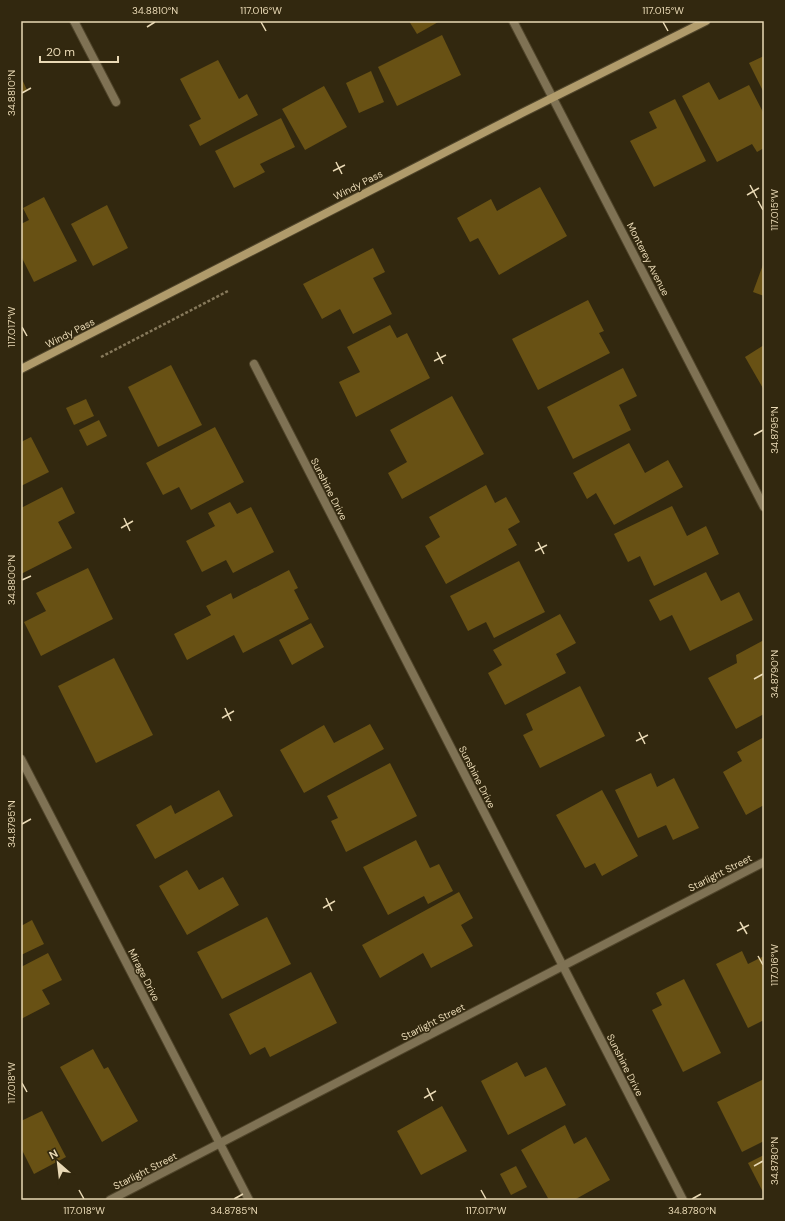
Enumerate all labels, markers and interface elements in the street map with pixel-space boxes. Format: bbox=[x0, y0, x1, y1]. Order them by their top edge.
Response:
text: 34.8810°N bbox=[132, 4, 178, 17]
text: 117.016°W bbox=[240, 4, 282, 17]
text: 117.015°W bbox=[642, 4, 684, 17]
scale bar bbox=[40, 38, 118, 64]
text: 20 m bbox=[46, 44, 75, 60]
text: 34.8810°N bbox=[5, 70, 18, 116]
street label: Windy Pass bbox=[331, 167, 385, 203]
text: 117.015°W bbox=[768, 189, 781, 231]
street label: Monterey Avenue bbox=[624, 220, 672, 298]
text: 117.017°W bbox=[5, 306, 18, 347]
street label: Windy Pass bbox=[43, 315, 97, 351]
text: 34.8795°N bbox=[768, 406, 781, 454]
street label: Sunshine Drive bbox=[308, 456, 350, 523]
text: 34.8800°N bbox=[5, 555, 18, 605]
text: 34.8790°N bbox=[768, 650, 781, 698]
street label: Sunshine Drive bbox=[456, 744, 498, 811]
text: 34.8795°N bbox=[5, 800, 18, 848]
street label: Starlight Street bbox=[686, 851, 754, 895]
text: 117.016°W bbox=[768, 944, 781, 986]
street label: Mirage Drive bbox=[125, 946, 163, 1004]
street label: Starlight Street bbox=[399, 1000, 467, 1044]
street label: Sunshine Drive bbox=[604, 1032, 646, 1099]
text: 117.018°W bbox=[5, 1062, 18, 1104]
text: 34.8780°N bbox=[768, 1137, 781, 1185]
north arrow bbox=[38, 1143, 78, 1183]
text: N bbox=[46, 1146, 60, 1162]
street label: Starlight Street bbox=[111, 1149, 179, 1193]
text: 117.018°W bbox=[63, 1204, 105, 1217]
text: 34.8785°N bbox=[210, 1204, 258, 1217]
text: 117.017°W bbox=[466, 1204, 507, 1217]
text: 34.8780°N bbox=[668, 1204, 716, 1217]

